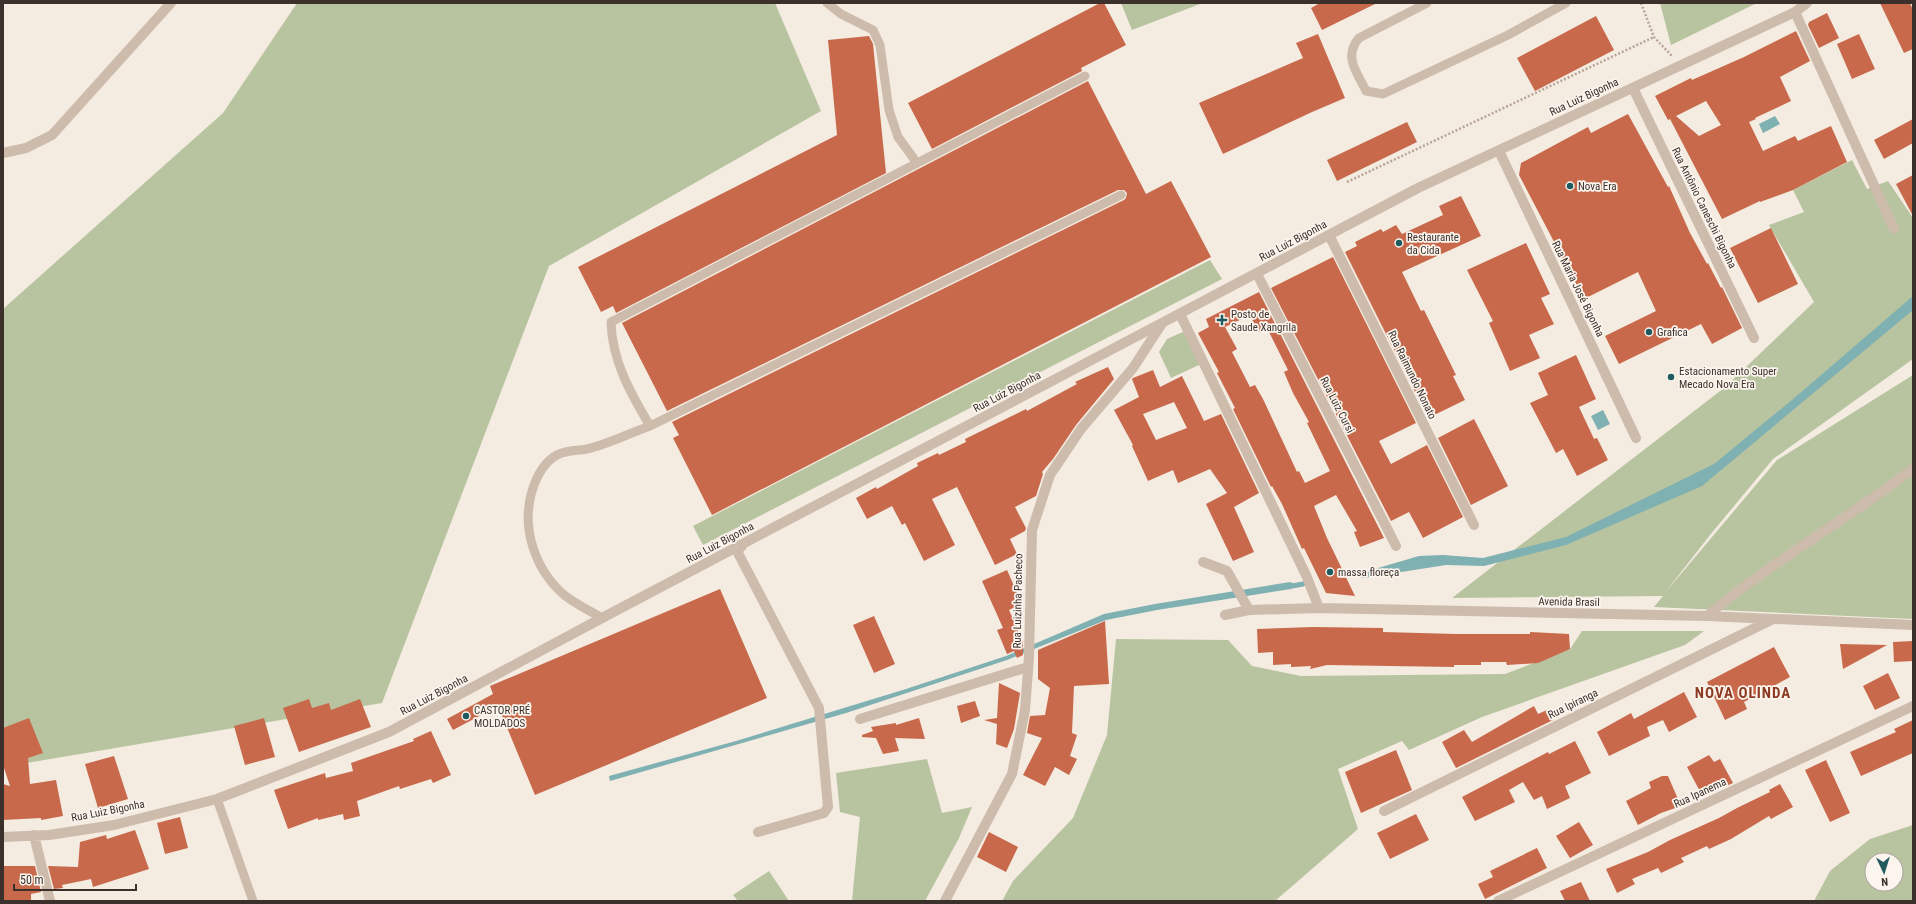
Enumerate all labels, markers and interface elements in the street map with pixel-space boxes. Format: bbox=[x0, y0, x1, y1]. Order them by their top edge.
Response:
street label: Rua Luiz Bigonha bbox=[1547, 75, 1621, 119]
street label: Rua Antônio Caneschi Bigonha bbox=[1669, 145, 1739, 271]
place label: Nova Era bbox=[1578, 180, 1617, 193]
marker: Nova Era bbox=[1565, 181, 1575, 191]
street label: Rua Luiz Bigonha bbox=[1257, 218, 1329, 264]
place label: Restaurante da Cida bbox=[1407, 231, 1459, 257]
marker: Restaurante da Cida bbox=[1394, 238, 1404, 248]
street label: Rua Maria José Bigonha bbox=[1549, 239, 1607, 339]
place label: Posto de Saude Xangrila bbox=[1231, 308, 1296, 334]
marker: Posto de Saude Xangrila bbox=[1216, 314, 1228, 326]
place label: Grafica bbox=[1657, 326, 1688, 339]
marker: Grafica bbox=[1644, 327, 1654, 337]
street label: Rua Raimundo Nonato bbox=[1385, 329, 1439, 422]
place label: Estacionamento Super Mecado Nova Era bbox=[1679, 365, 1777, 391]
street label: Rua Luiz Bigonha bbox=[971, 369, 1043, 415]
marker: Estacionamento Super Mecado Nova Era bbox=[1666, 372, 1676, 382]
street label: Rua Luiz Cursi bbox=[1317, 375, 1357, 435]
street label: Rua Luiz Bigonha bbox=[684, 520, 756, 566]
street label: Rua Luizinha Pacheco bbox=[1011, 553, 1025, 649]
place label: massa floreça bbox=[1338, 566, 1399, 579]
marker: massa floreça bbox=[1325, 567, 1335, 577]
street label: Avenida Brasil bbox=[1538, 595, 1600, 609]
street label: Rua Luiz Bigonha bbox=[398, 672, 470, 718]
district label: NOVA OLINDA bbox=[1695, 684, 1791, 702]
street label: Rua Ipiranga bbox=[1546, 686, 1600, 722]
place label: CASTOR PRÉ MOLDADOS bbox=[474, 704, 531, 730]
marker: CASTOR PRÉ MOLDADOS bbox=[461, 711, 471, 721]
street label: Rua Ipanema bbox=[1672, 775, 1728, 811]
street label: Rua Luiz Bigonha bbox=[70, 798, 146, 824]
north arrow bbox=[1864, 852, 1904, 892]
scale bar bbox=[14, 866, 136, 892]
text: 50 m bbox=[20, 873, 44, 887]
text: N bbox=[1881, 875, 1888, 888]

